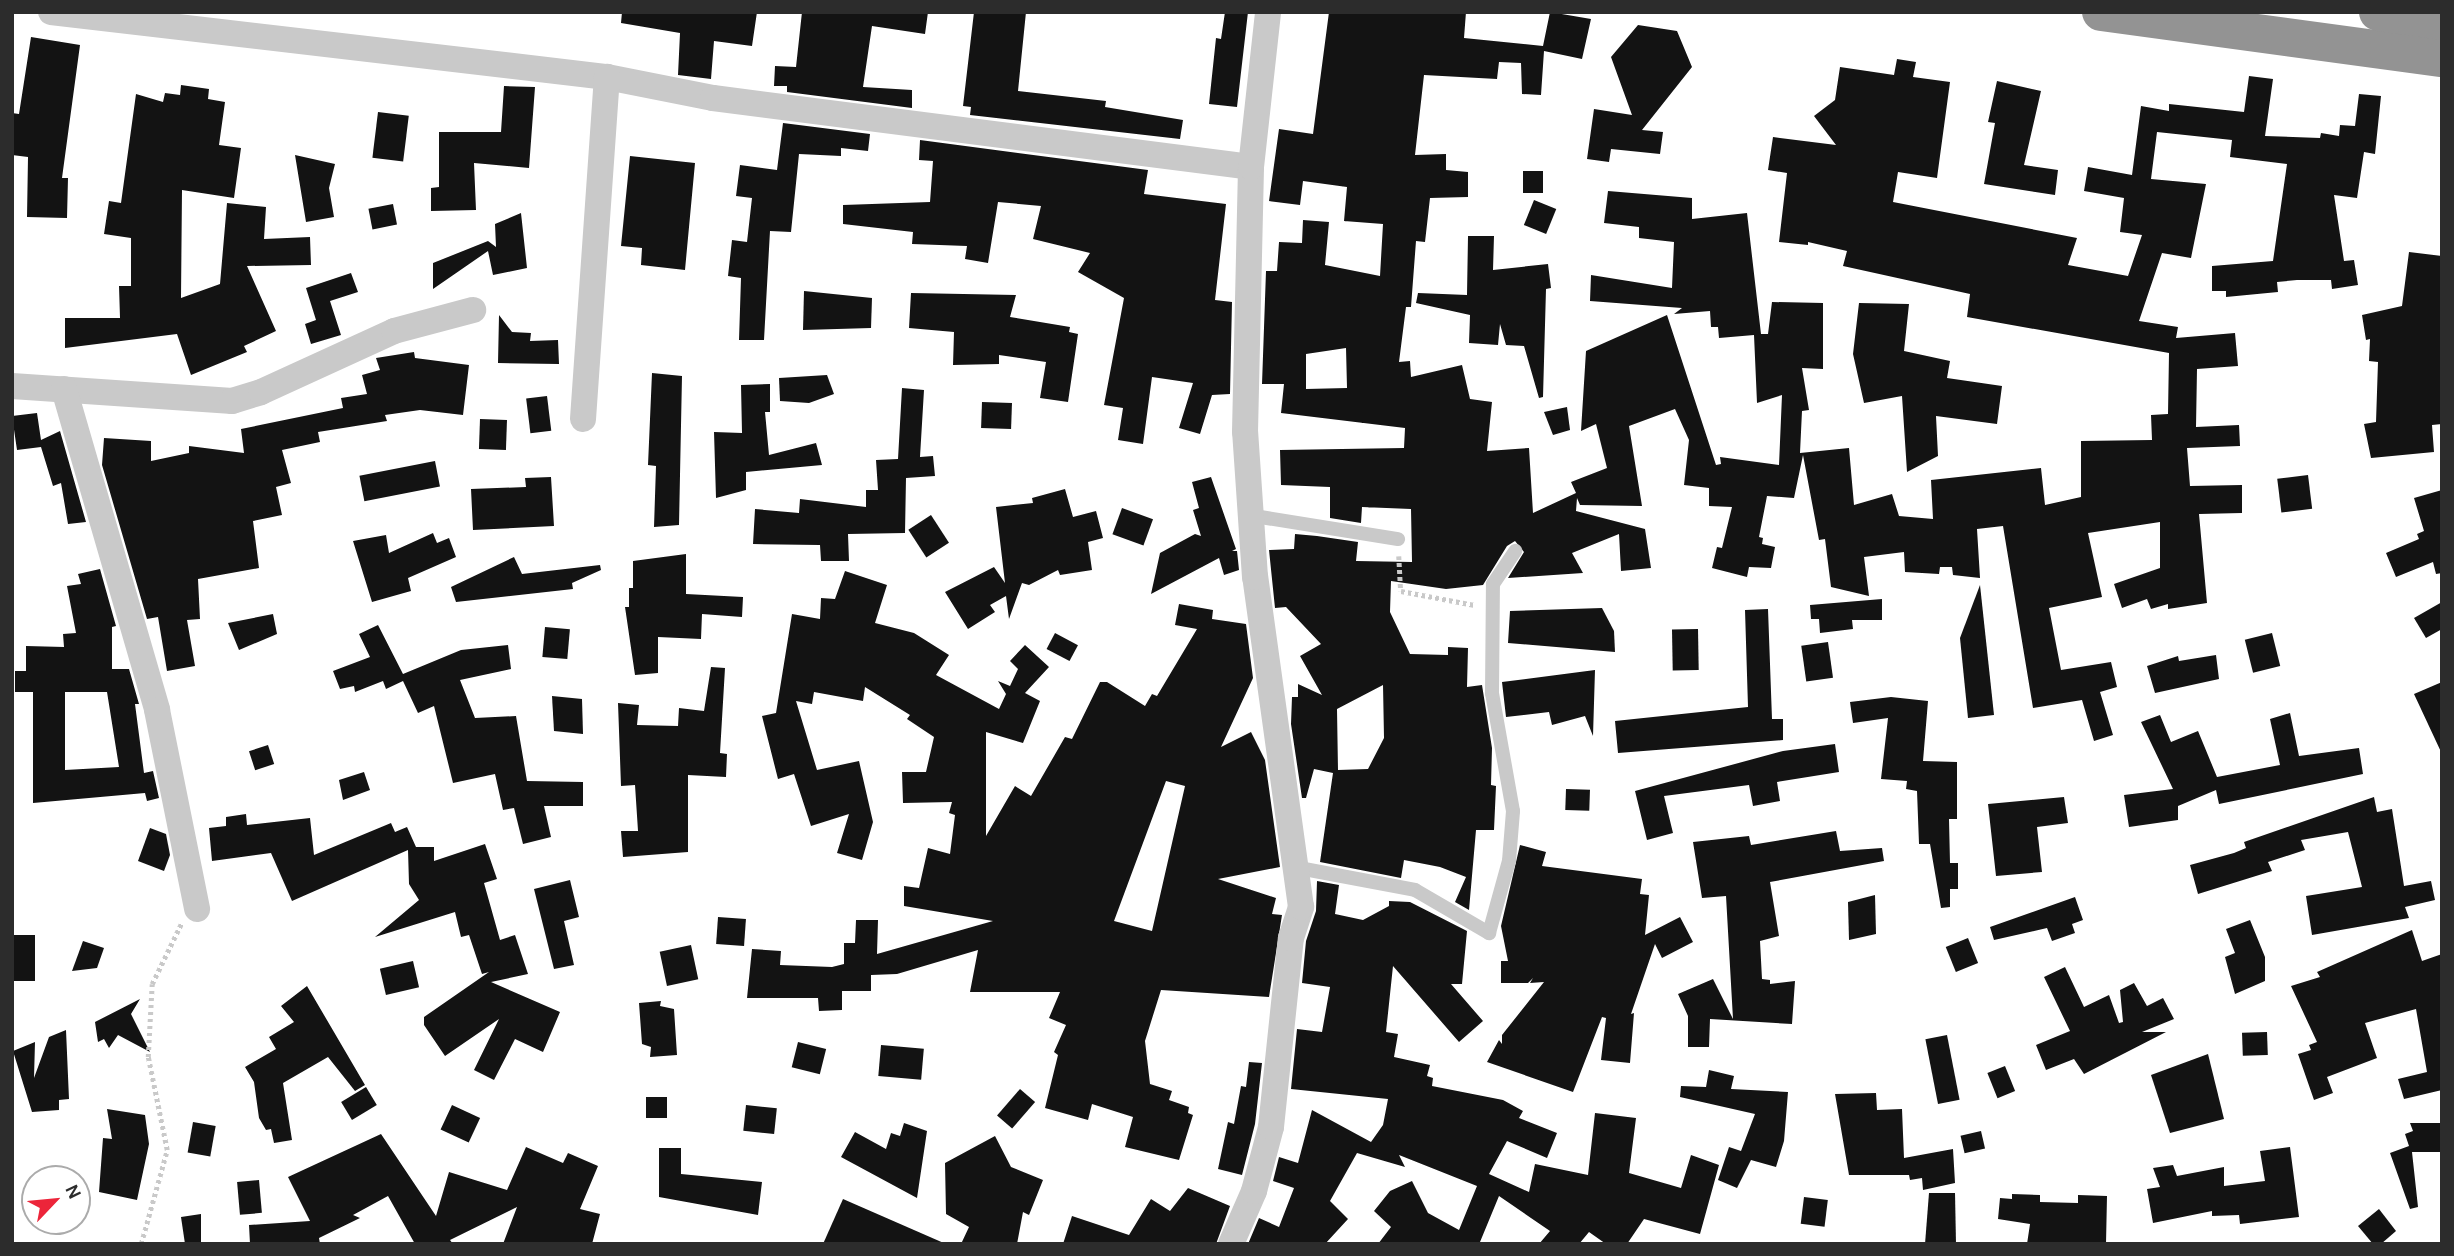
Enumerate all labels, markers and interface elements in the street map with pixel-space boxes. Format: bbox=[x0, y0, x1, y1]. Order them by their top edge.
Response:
north arrow bbox=[21, 1165, 91, 1235]
text: N bbox=[60, 1181, 86, 1203]

